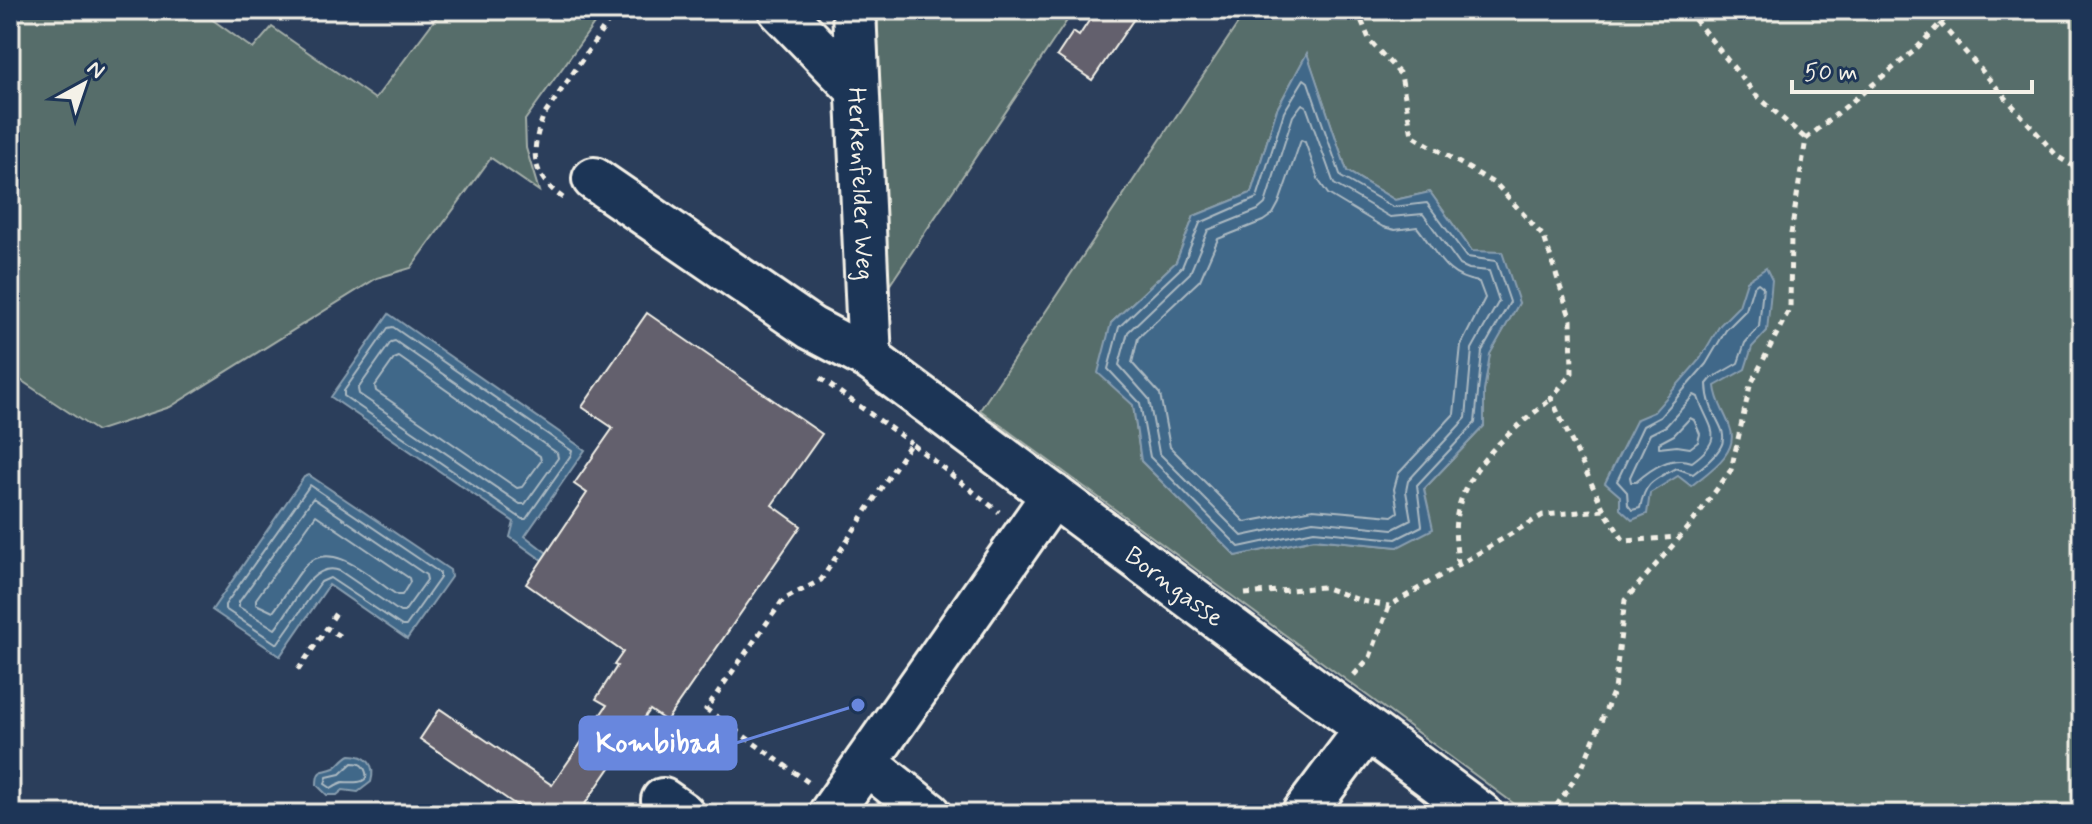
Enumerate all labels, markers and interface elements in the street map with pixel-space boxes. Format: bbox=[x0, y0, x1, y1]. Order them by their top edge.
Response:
north arrow bbox=[44, 44, 124, 124]
scale bar bbox=[1792, 44, 2032, 94]
text: N bbox=[81, 55, 110, 86]
text: 50 m bbox=[1804, 58, 1858, 89]
street label: Herkenfelder Weg bbox=[839, 86, 881, 281]
street label: Borngasse bbox=[1117, 539, 1230, 636]
callout: Kombibad bbox=[580, 717, 736, 769]
text: Kombibad bbox=[596, 726, 720, 763]

